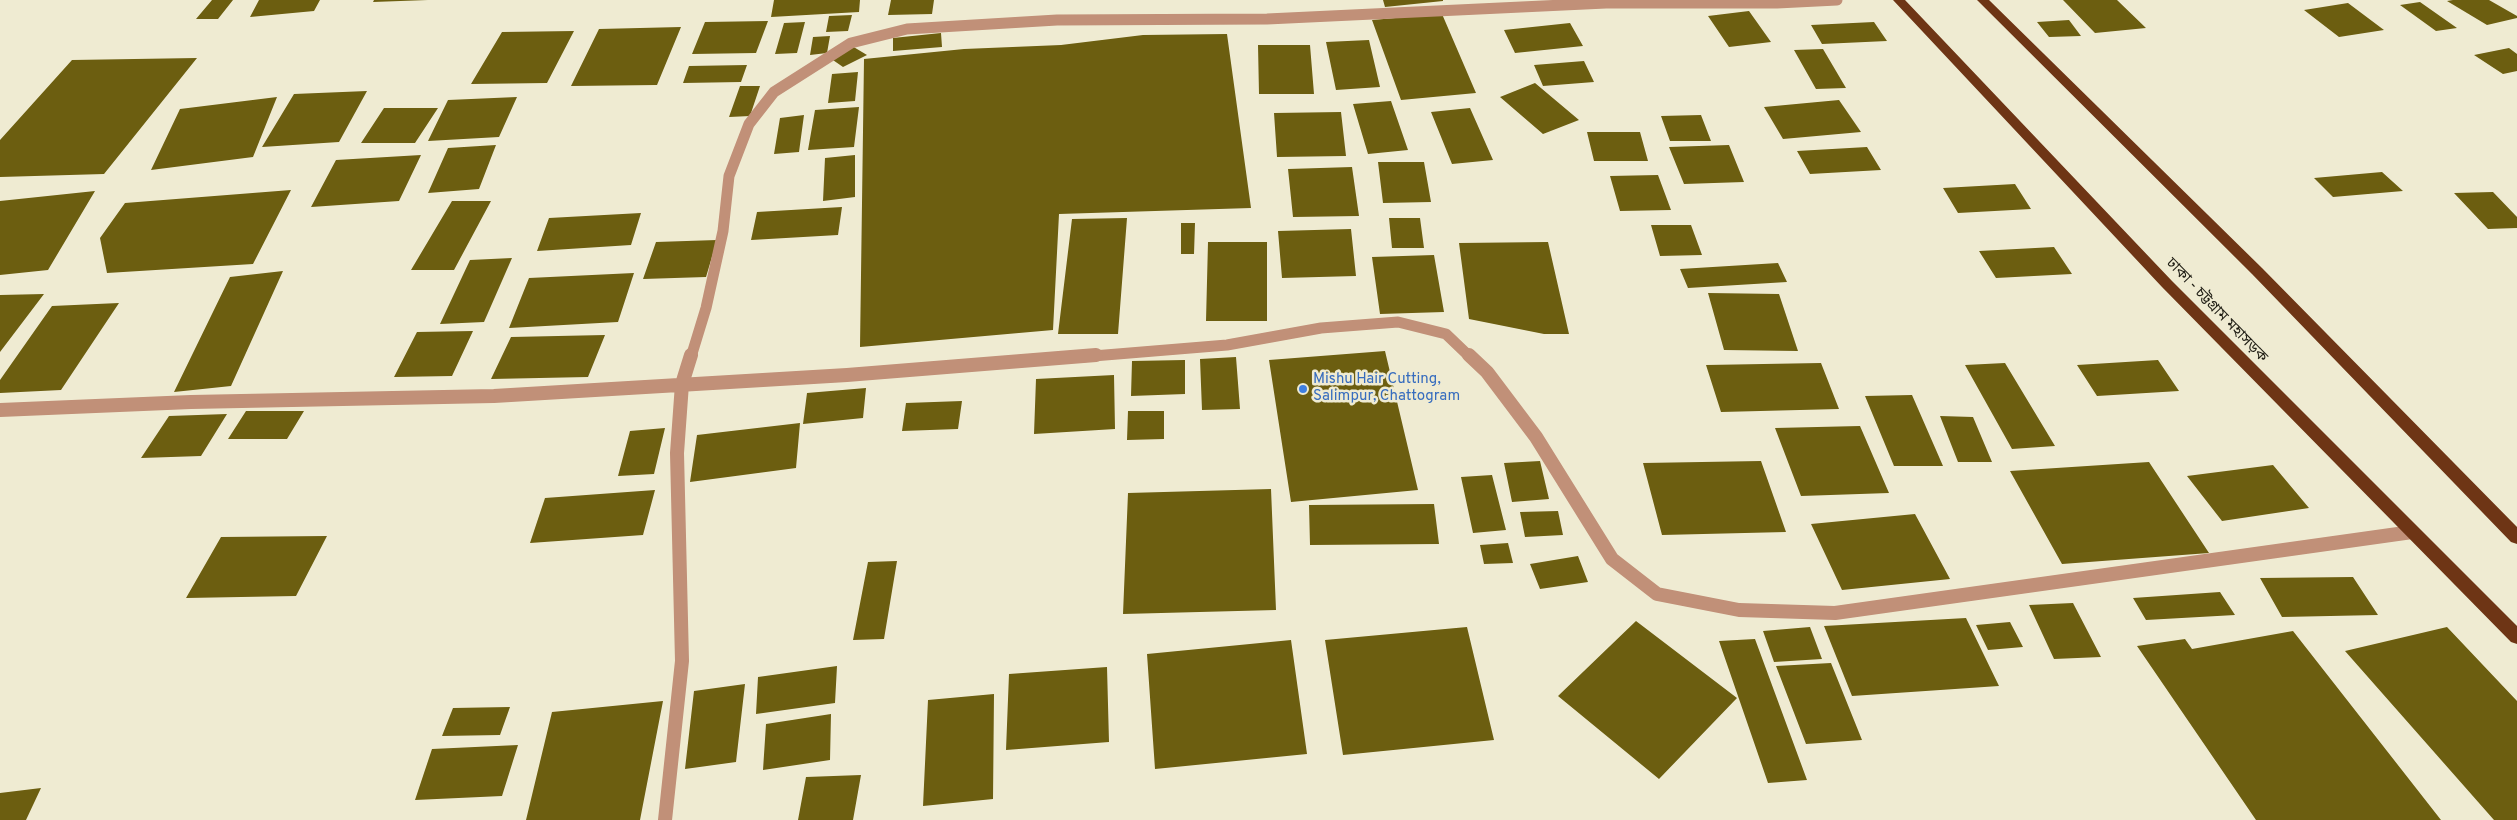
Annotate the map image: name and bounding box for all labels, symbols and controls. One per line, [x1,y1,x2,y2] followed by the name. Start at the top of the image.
[2162,255,2270,367] street label: ঢাকা - চট্টগ্রাম মহাসড়ক
[1313,371,1460,406] place label: Mishu Hair Cutting, Salimpur, Chattogram
[1297,383,1309,395] marker: Mishu Hair Cutting, Salimpur, Chattogram

